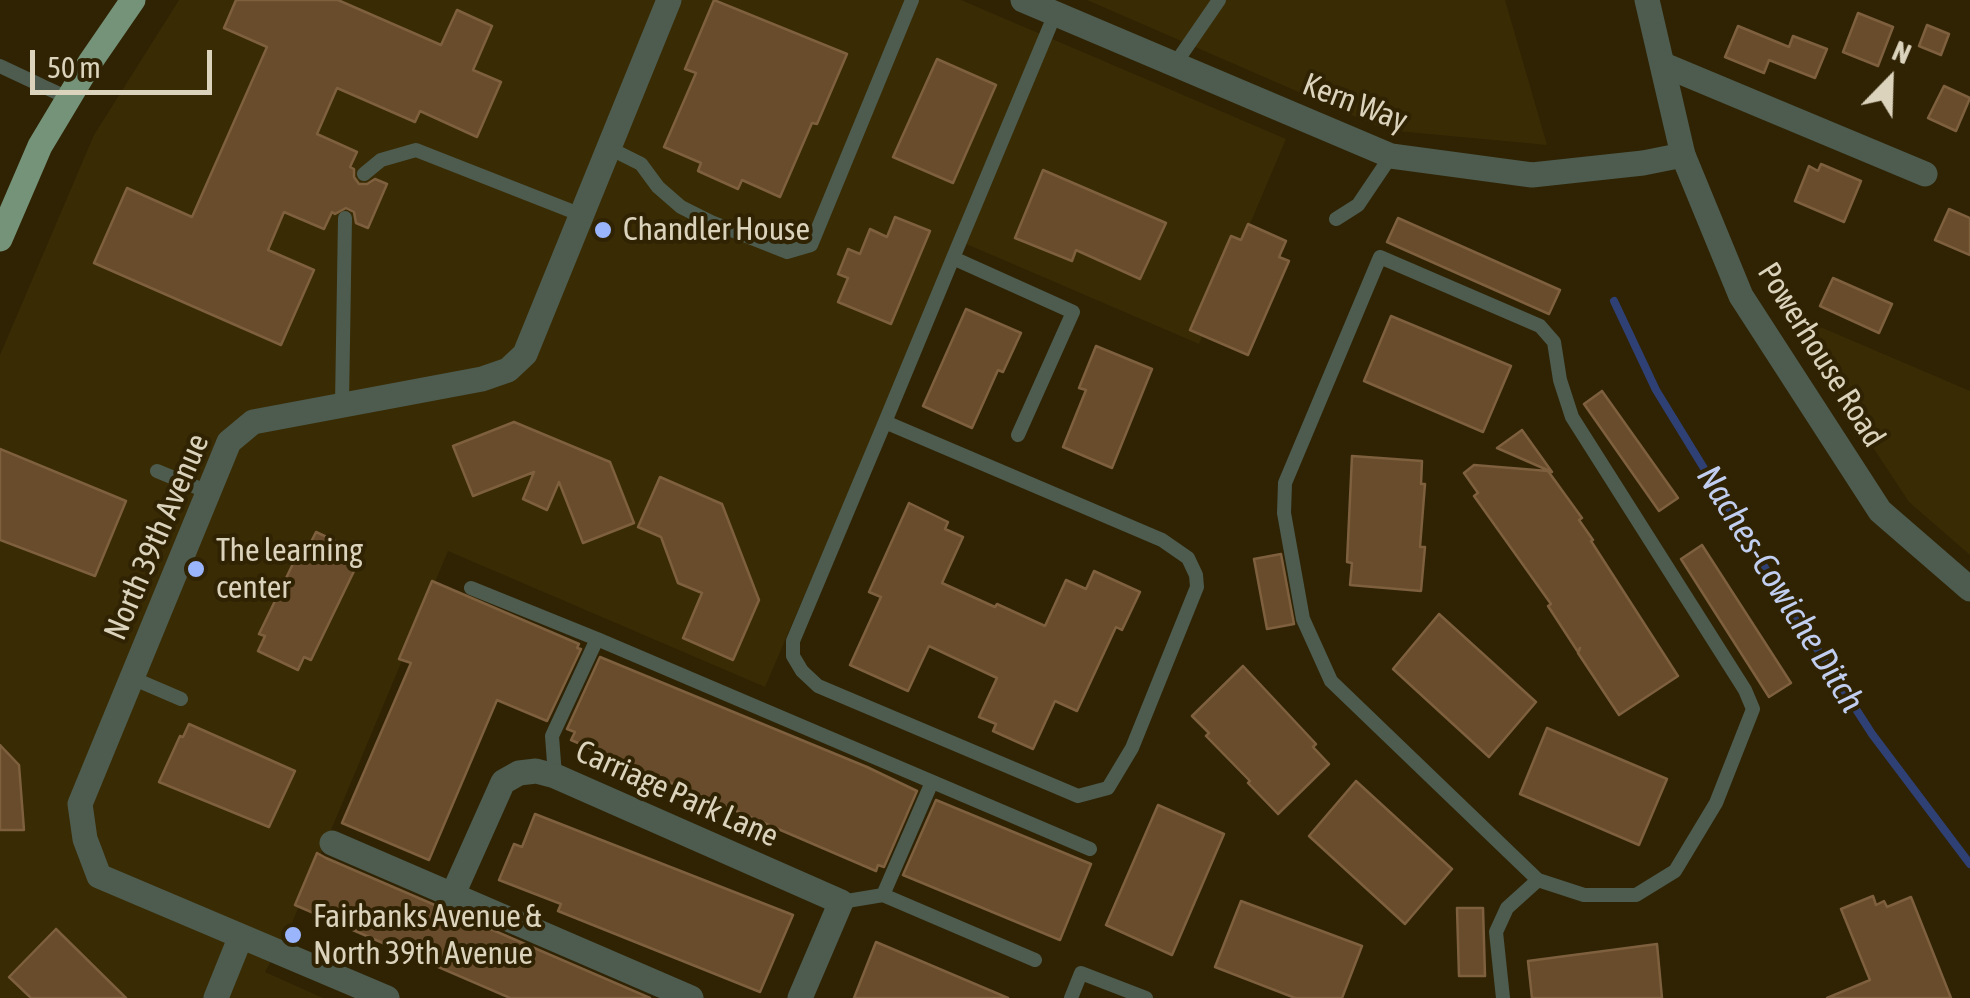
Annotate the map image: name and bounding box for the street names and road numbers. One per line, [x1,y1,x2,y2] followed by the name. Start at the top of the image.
[1297,66,1413,140] street label: Kern Way
[1749,256,1893,454] street label: Powerhouse Road
[96,428,218,646] street label: North 39th Avenue
[570,732,784,856] street label: Carriage Park Lane

